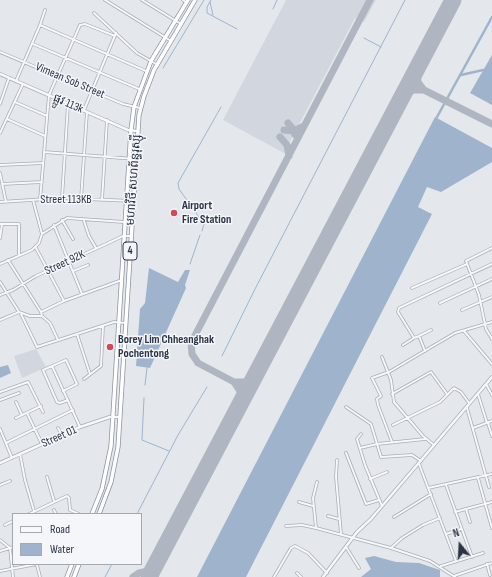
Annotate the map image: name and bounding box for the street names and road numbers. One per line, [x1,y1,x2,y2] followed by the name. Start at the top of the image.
[33,60,107,102] street label: Vimean Sob Street
[51,91,85,117] street label: ផ្លូវ 113k
[124,134,144,226] street label: មហាវិថី សហព័ន្ធរុស្ស៊ី
[40,193,92,207] street label: Street 113KB
[123,242,137,260] road number: 4
[42,247,88,279] street label: Street 92K
[39,423,79,451] street label: Street 01

